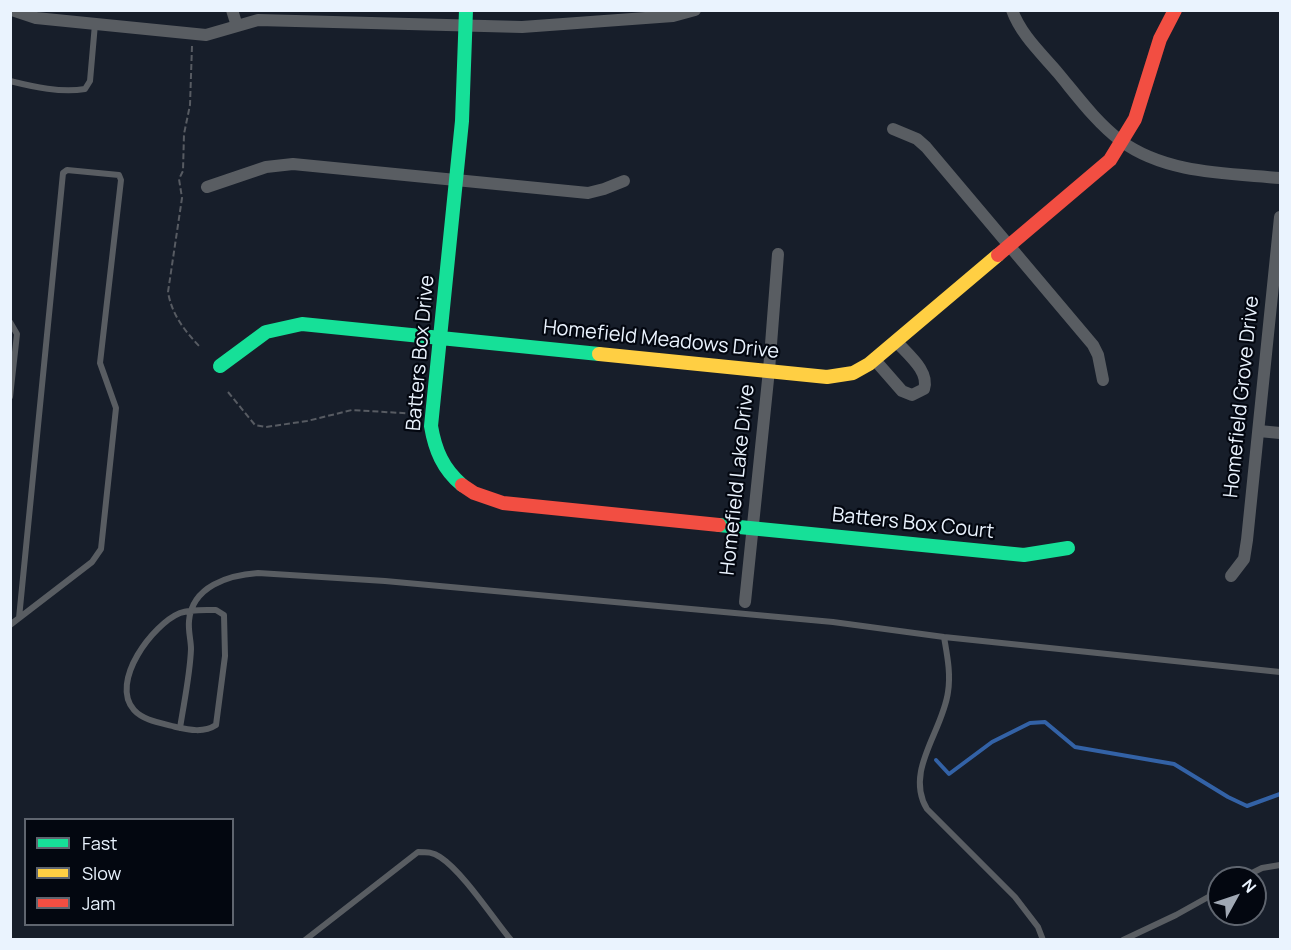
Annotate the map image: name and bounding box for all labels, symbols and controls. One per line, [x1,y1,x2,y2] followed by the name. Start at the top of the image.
[402,274,440,432] street label: Batters Box Drive
[1219,295,1265,499] street label: Homefield Grove Drive
[542,316,780,364] street label: Homefield Meadows Drive
[716,383,760,577] street label: Homefield Lake Drive
[831,504,995,544] street label: Batters Box Court
[24,818,234,926] legend
[82,831,117,855] text: Fast
[82,861,121,885] text: Slow
[1207,866,1267,926] north arrow
[1237,874,1261,897] text: N
[82,891,116,915] text: Jam

